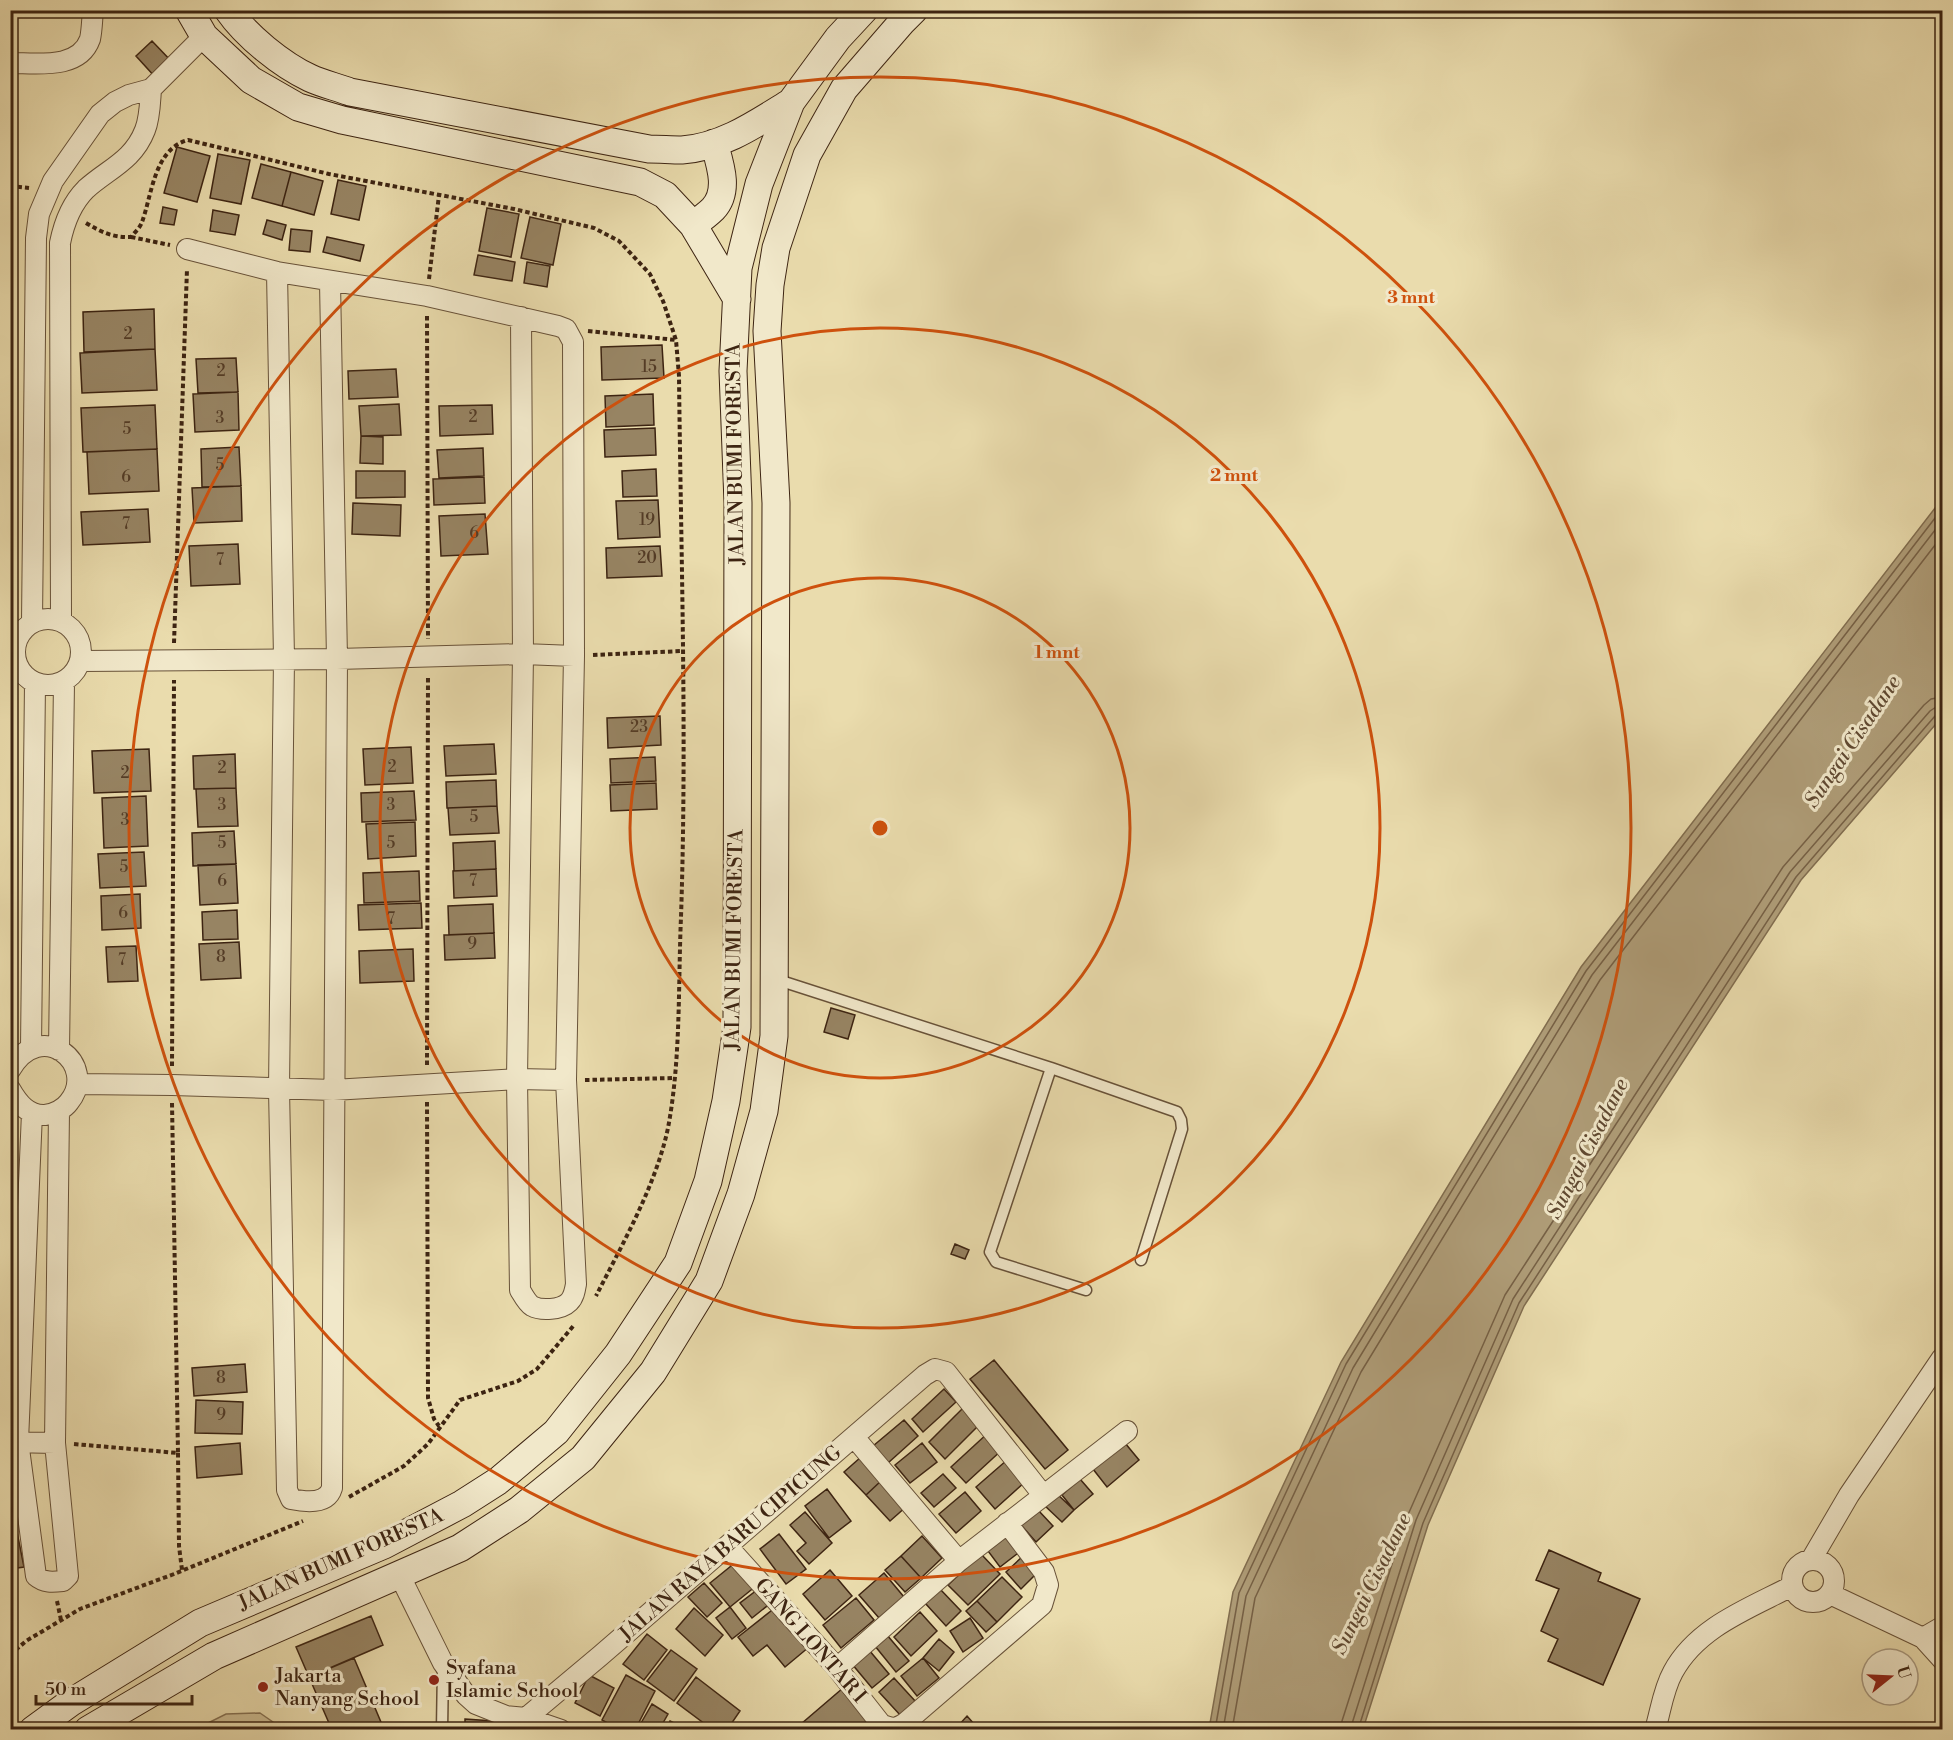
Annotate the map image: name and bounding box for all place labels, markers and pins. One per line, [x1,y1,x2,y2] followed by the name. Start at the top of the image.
[870,818,890,838] centre of rings
[446,1656,579,1704] place label: Syafana Islamic School
[274,1664,419,1712] place label: Jakarta Nanyang School
[427,1673,441,1687] marker: Syafana Islamic School
[256,1680,270,1694] marker: Jakarta Nanyang School

